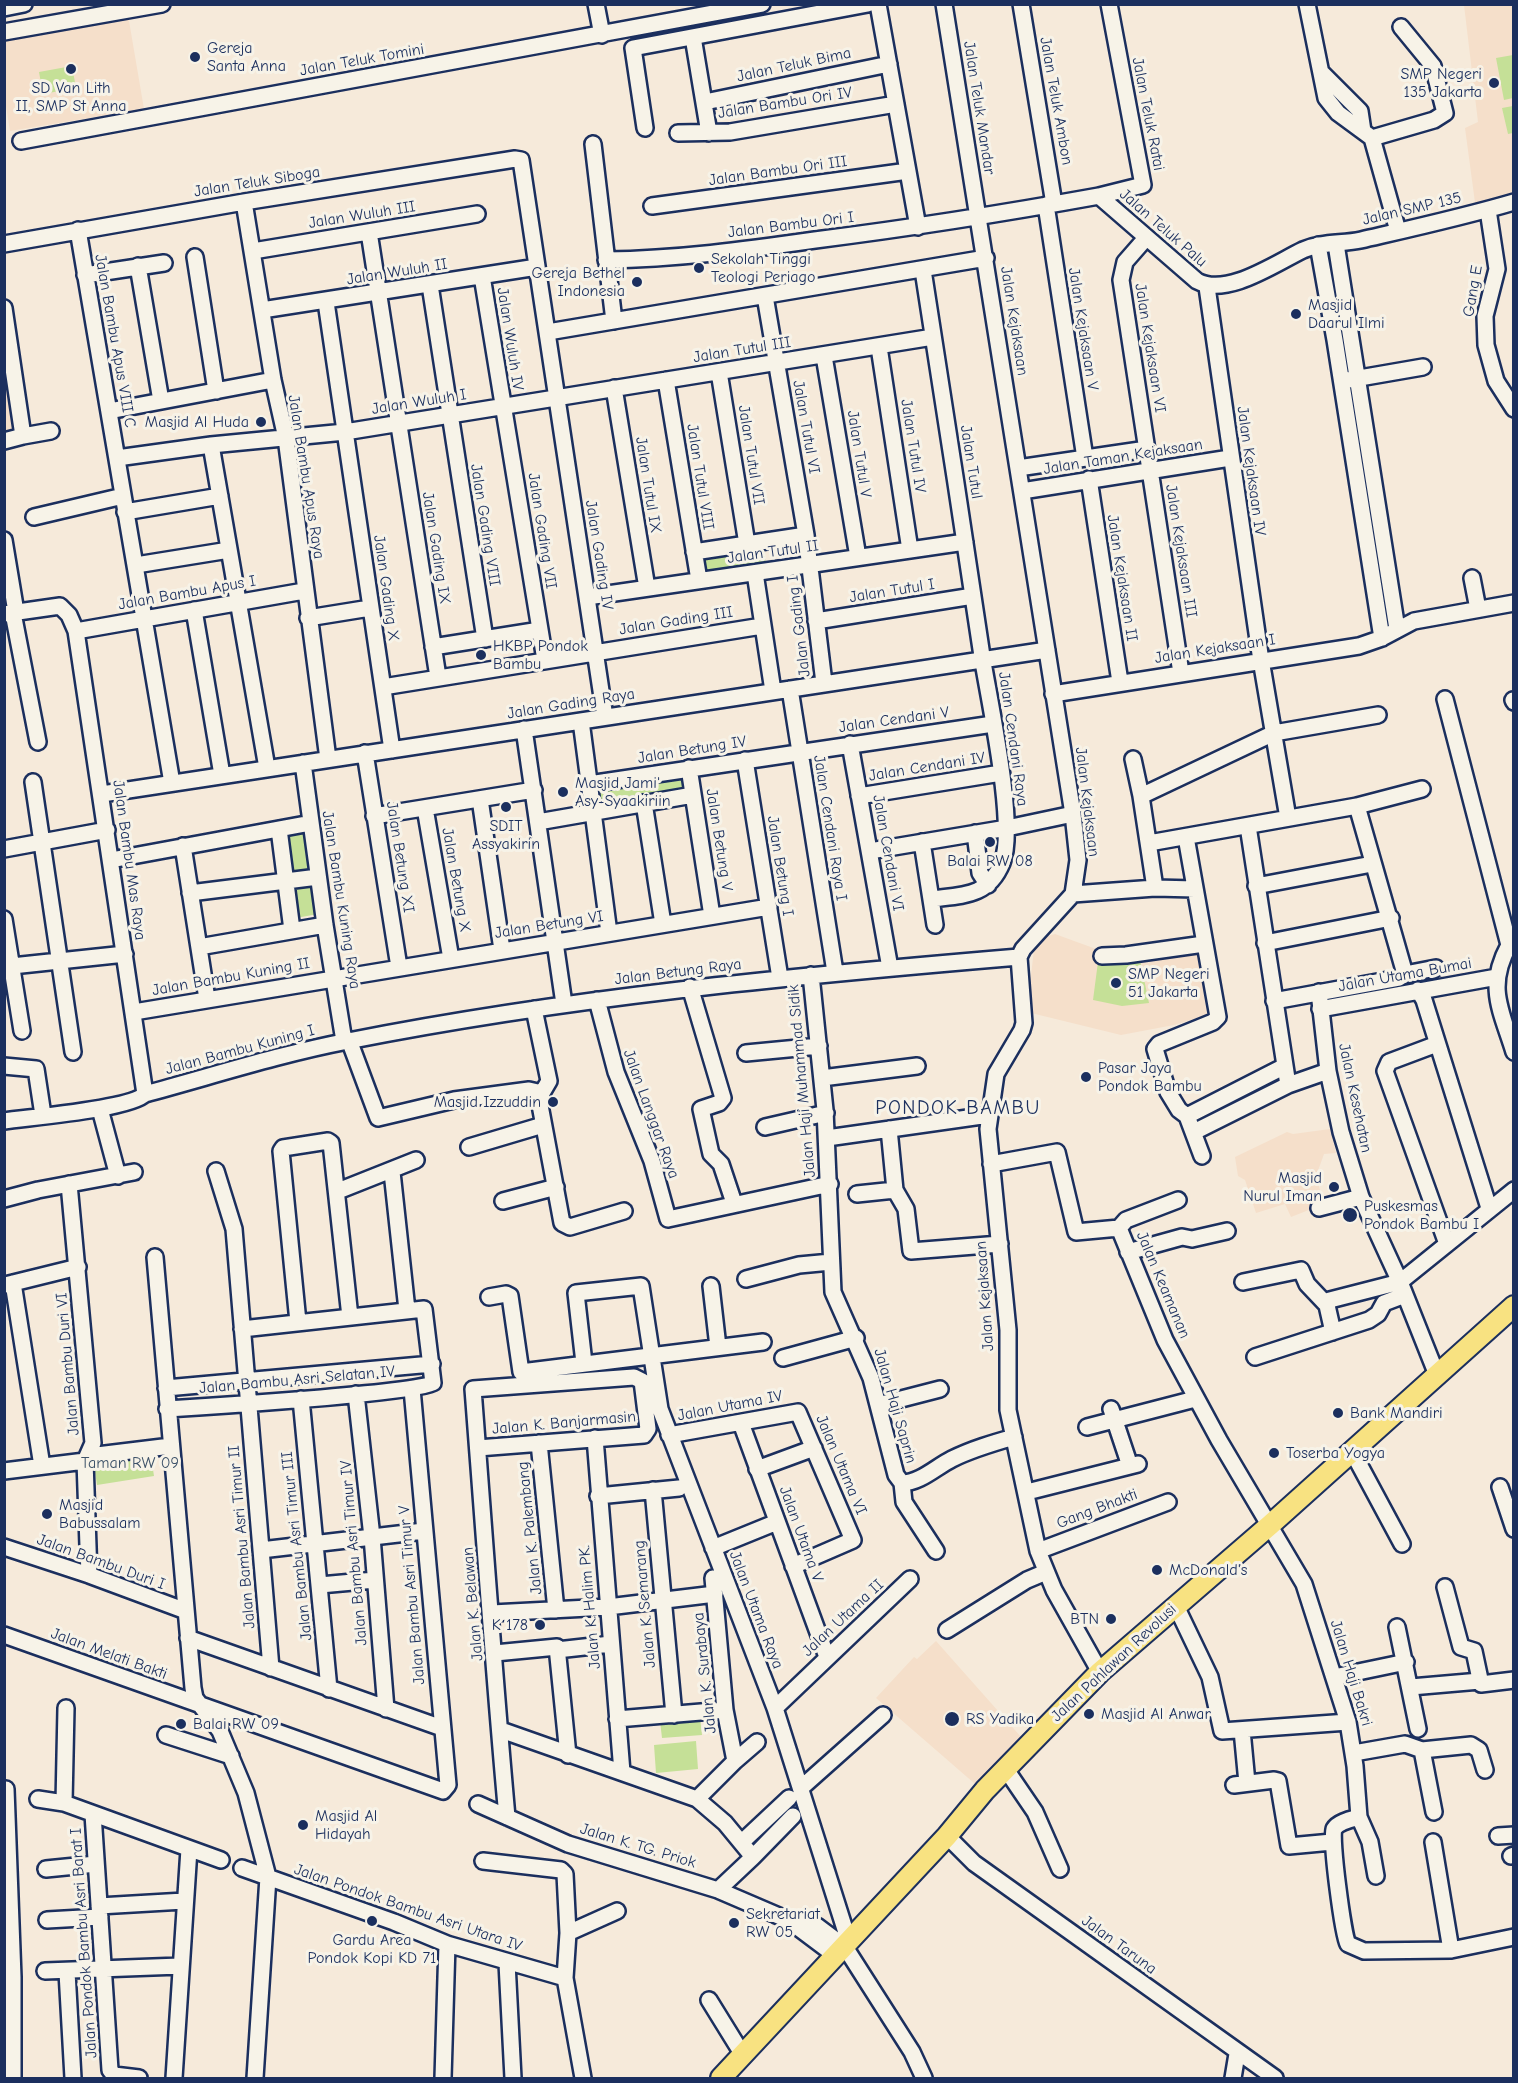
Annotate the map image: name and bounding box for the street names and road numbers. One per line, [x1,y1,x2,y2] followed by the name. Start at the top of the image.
[1035,35,1077,167] street label: Jalan Teluk Ambon
[298,40,426,80] street label: Jalan Teluk Tomini
[959,40,999,176] street label: Jalan Teluk Mandar
[735,44,853,86] street label: Jalan Teluk Bima
[1128,56,1168,172] street label: Jalan Teluk Ratai
[717,83,853,123] street label: Jalan Bambu Ori IV
[708,152,848,190] street label: Jalan Bambu Ori III
[192,163,322,201] street label: Jalan Teluk Siboga
[1115,185,1211,271] street label: Jalan Teluk Palu
[1361,188,1463,230] street label: Jalan SMP 135
[307,197,417,233] street label: Jalan Wuluh III
[727,208,855,242] street label: Jalan Bambu Ori I
[90,253,140,429] street label: Jalan Bambu Apus VIII C
[345,255,449,289] street label: Jalan Wuluh II
[1459,264,1487,318] street label: Gang E
[996,265,1032,377] street label: Jalan Kejaksaan
[1064,266,1102,392] street label: Jalan Kejaksaan V
[1130,282,1170,414] street label: Jalan Kejaksaan VI
[492,286,528,392] street label: Jalan Wuluh IV
[692,333,792,367] street label: Jalan Tutul III
[788,379,824,475] street label: Jalan Tutul VI
[370,385,468,419] street label: Jalan Wuluh I
[284,394,328,560] street label: Jalan Bambu Apus Raya
[896,398,930,494] street label: Jalan Tutul IV
[734,404,768,506] street label: Jalan Tutul VII
[1232,405,1270,537] street label: Jalan Kejaksaan IV
[843,409,875,499] street label: Jalan Tutul V
[682,423,718,531] street label: Jalan Tutul VIII
[956,424,986,500] street label: Jalan Tutul
[1042,435,1204,479] street label: Jalan Taman Kejaksaan
[631,436,665,534] street label: Jalan Tutul IX
[466,463,504,587] street label: Jalan Gading VIII
[523,472,561,590] street label: Jalan Gading VII
[1161,483,1201,619] street label: Jalan Kejaksaan III
[418,491,454,605] street label: Jalan Gading IX
[581,499,617,611] street label: Jalan Gading IV
[1102,513,1142,643] street label: Jalan Kejaksaan II
[369,534,403,642] street label: Jalan Gading X
[726,536,820,568] street label: Jalan Tutul II
[117,571,257,615] street label: Jalan Bambu Apus I
[783,574,815,678] street label: Jalan Gading I
[848,575,936,607] street label: Jalan Tutul I
[618,603,734,639] street label: Jalan Gading III
[1153,630,1277,668] street label: Jalan Kejaksaan I
[994,671,1032,807] street label: Jalan Cendani Raya
[506,684,636,724] street label: Jalan Gading Raya
[838,703,950,737] street label: Jalan Cendani V
[636,732,748,768] street label: Jalan Betung IV
[1071,746,1103,858] street label: Jalan Kejaksaan
[867,748,987,786] street label: Jalan Cendani IV
[809,754,851,902] street label: Jalan Cendani Raya I
[108,779,150,941] street label: Jalan Bambu Mas Raya
[701,787,737,893] street label: Jalan Betung V
[868,793,908,913] street label: Jalan Cendani VI
[382,800,418,914] street label: Jalan Betung XI
[317,810,365,990] street label: Jalan Bambu Kuning Raya
[763,815,797,917] street label: Jalan Betung I
[437,826,475,934] street label: Jalan Betung X
[493,907,605,943] street label: Jalan Betung VI
[151,954,311,1000] street label: Jalan Bambu Kuning II
[1337,954,1473,996] street label: Jalan Utama Bumai
[613,955,743,989] street label: Jalan Betung Raya
[784,984,820,1178] street label: Jalan Haji Muhammad Sidik
[163,1021,317,1079] street label: Jalan Bambu Kuning I
[1334,1042,1376,1154] street label: Jalan Kesehatan
[619,1047,683,1181] street label: Jalan Langgar Raya
[1132,1229,1194,1341] street label: Jalan Keamanan
[972,1240,998,1352] street label: Jalan Kejaksaan
[52,1292,84,1436] street label: Jalan Bambu Duri VI
[869,1346,921,1466] street label: Jalan Haji Saprin
[198,1362,396,1398] street label: Jalan Bambu Asri Selatan IV
[676,1386,784,1426] street label: Jalan Utama IV
[491,1407,637,1439] street label: Jalan K. Banjarmasin
[811,1412,871,1518] street label: Jalan Utama VI
[224,1445,260,1629] street label: Jalan Bambu Asri Timur II
[278,1450,316,1642] street label: Jalan Bambu Asri Timur III
[336,1459,372,1647] street label: Jalan Bambu Asri Timur IV
[513,1461,547,1595] street label: Jalan K. Palembang
[775,1484,827,1584] street label: Jalan Utama V
[1054,1485,1140,1533] street label: Gang Bhakti
[395,1505,429,1685] street label: Jalan Bambu Asri Timur V
[34,1530,168,1594] street label: Jalan Bambu Duri I
[630,1539,660,1669] street label: Jalan K. Semarang
[575,1544,605,1670] street label: Jalan K. Halim PK.
[458,1546,488,1662] street label: Jalan K. Belawan
[725,1548,787,1672] street label: Jalan Utama Raya
[798,1575,888,1661] street label: Jalan Utama II
[1047,1600,1181,1726] street label: Jalan Pahlawan Revolusi
[689,1612,721,1734] street label: Jalan K. Surabaya
[1326,1618,1376,1728] street label: Jalan Haji Bakri
[48,1624,170,1684] street label: Jalan Melati Bakti
[578,1819,698,1873] street label: Jalan K. TG. Priok
[66,1827,102,2059] street label: Jalan Pondok Bambu Asri Barat I
[291,1860,525,1956] street label: Jalan Pondok Bambu Asri Utara IV
[1078,1911,1160,1979] street label: Jalan Taruna

